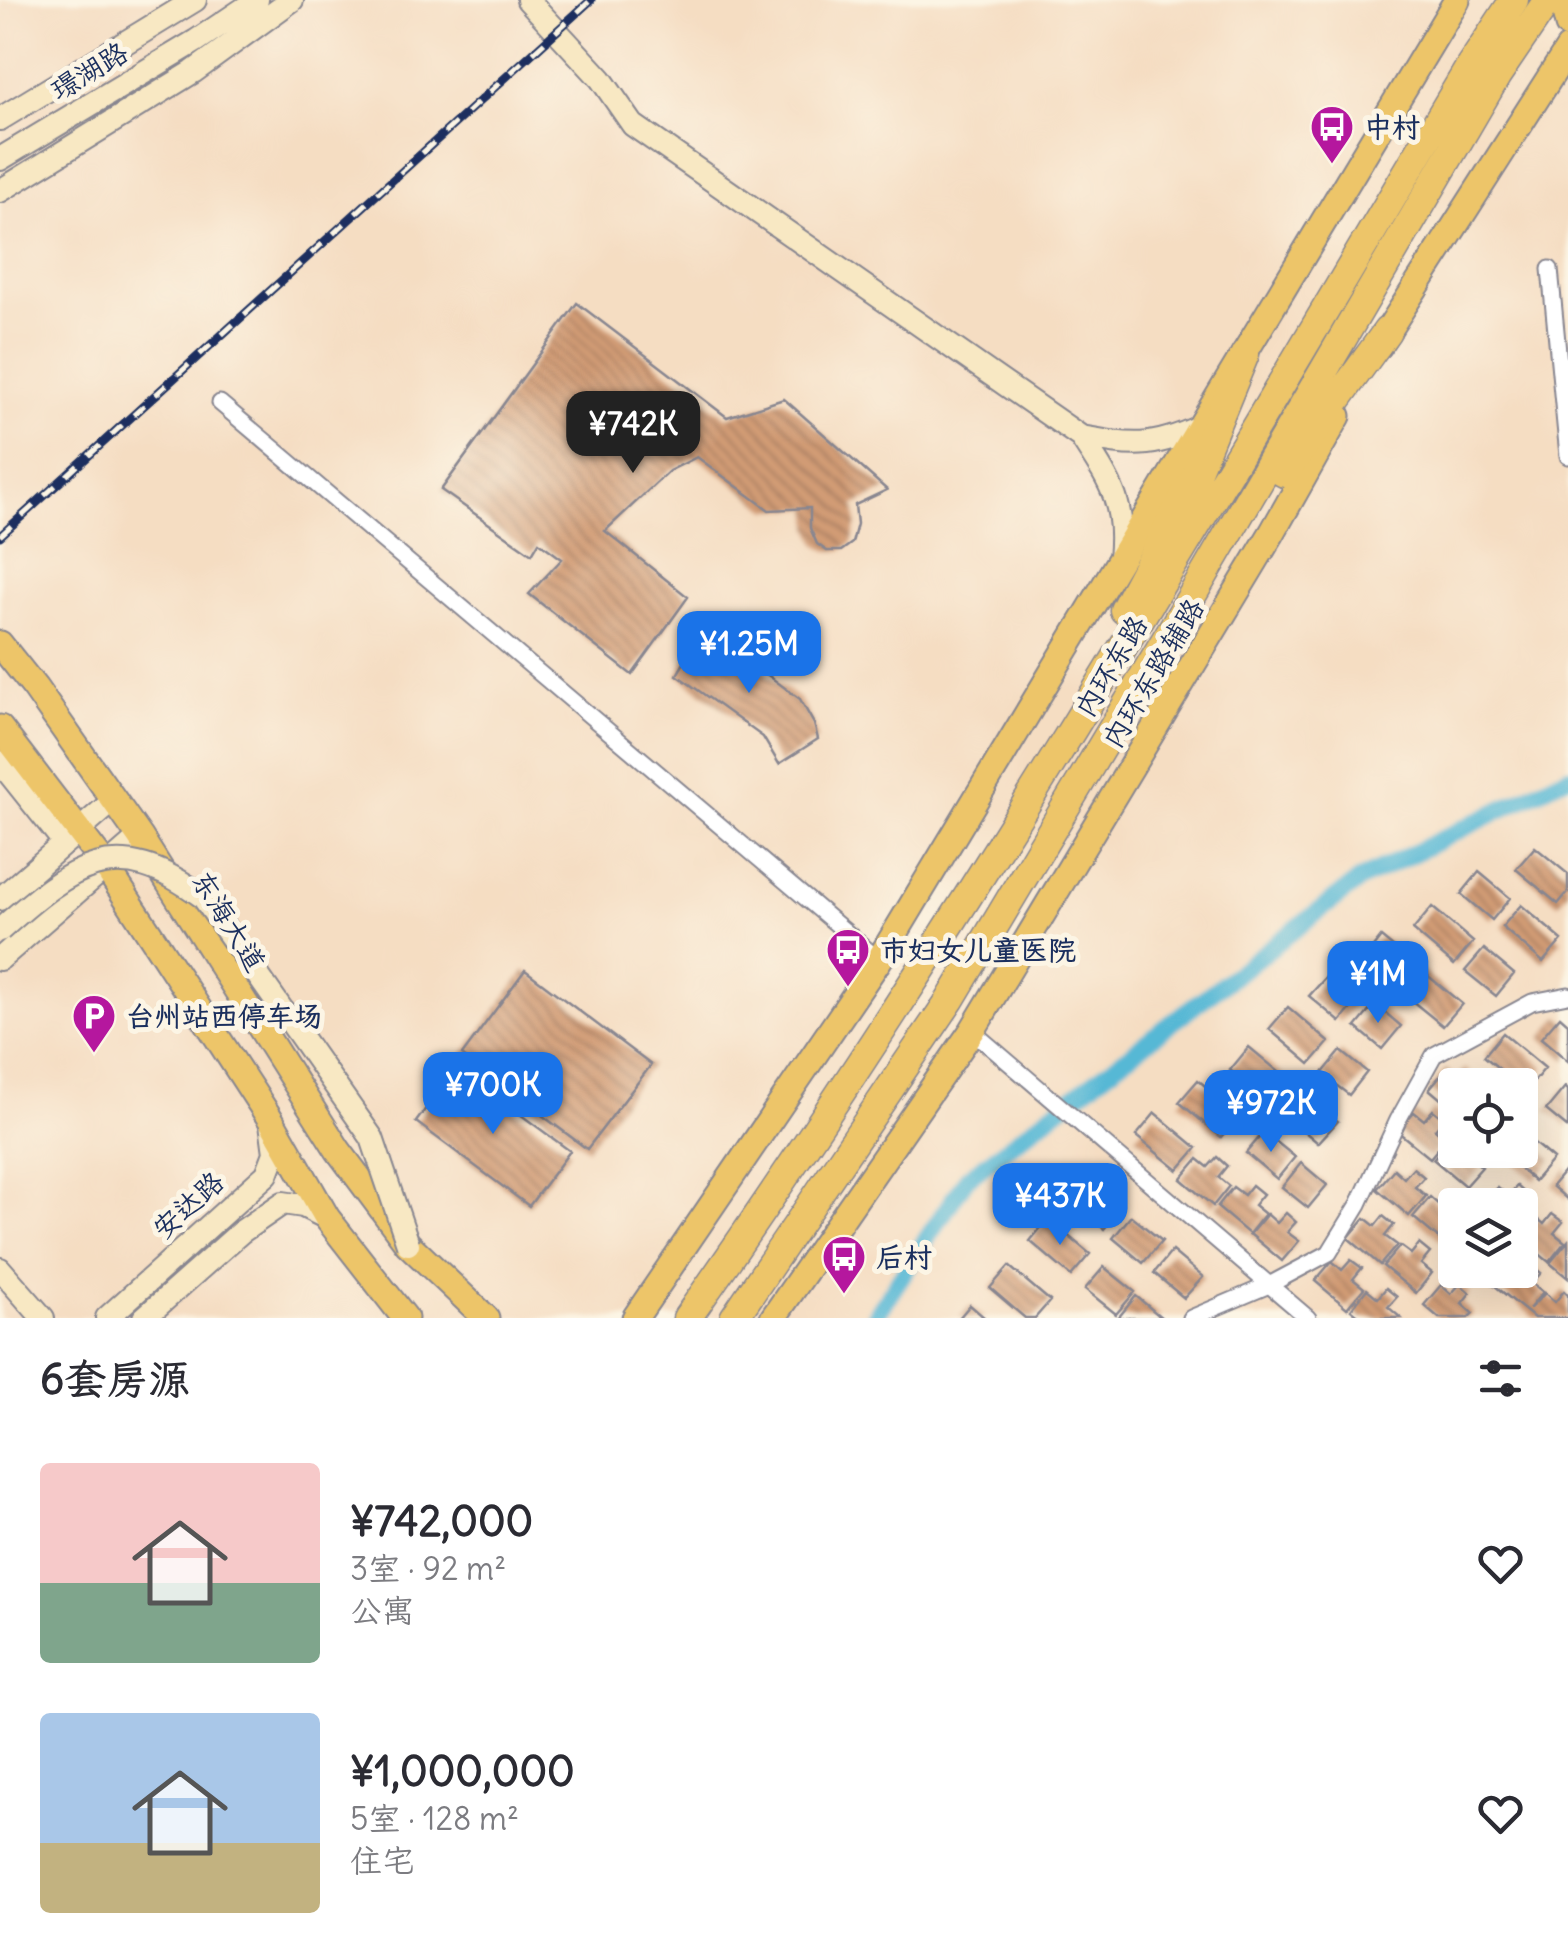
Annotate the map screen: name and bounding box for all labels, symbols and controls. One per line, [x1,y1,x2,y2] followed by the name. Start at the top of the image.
[44,34,134,108] street label: 璟湖路
[1309,104,1355,165] bus stop icon: 中村
[1364,109,1420,145] place label: 中村
[563,391,703,476] pin: ¥742K
[588,403,678,444] text: ¥742K
[1094,592,1212,754] street label: 内环东路辅路
[1067,609,1155,723] street label: 内环东路
[668,611,830,696] pin: ¥1.25M
[699,623,799,664] text: ¥1.25M
[184,864,274,978] street label: 东海大道
[825,927,871,988] bus stop icon: 市妇女儿童医院
[880,932,1076,968] place label: 市妇女儿童医院
[1330,941,1426,1026] pin: ¥1M
[1349,953,1407,994] text: ¥1M
[71,993,117,1054] parking icon: 台州站西停车场
[126,998,322,1034] place label: 台州站西停车场
[423,1052,563,1137] pin: ¥700K
[445,1064,541,1105] text: ¥700K
[1438,1068,1538,1288] map controls
[1438,1068,1538,1168] button: locate
[1201,1070,1341,1155] pin: ¥972K
[1226,1082,1316,1123] text: ¥972K
[990,1163,1130,1248] pin: ¥437K
[145,1164,231,1246] street label: 安达路
[1015,1175,1105,1216] text: ¥437K
[1438,1188,1538,1288] button: layers
[821,1234,867,1295] bus stop icon: 后村
[876,1239,932,1275] place label: 后村
[1473,1351,1528,1406] icon: filters
[40,1353,190,1405] text: 6套房源
[350,1495,533,1547] text: ¥742,000
[120,1503,240,1623] icon: home
[1473,1536,1528,1591] icon: heart
[350,1548,506,1589] text: 3室 · 92 m²
[350,1590,414,1631] text: 公寓
[350,1745,575,1797] text: ¥1,000,000
[120,1753,240,1873] icon: home
[1473,1786,1528,1841] icon: heart
[350,1798,519,1839] text: 5室 · 128 m²
[350,1840,414,1881] text: 住宅

